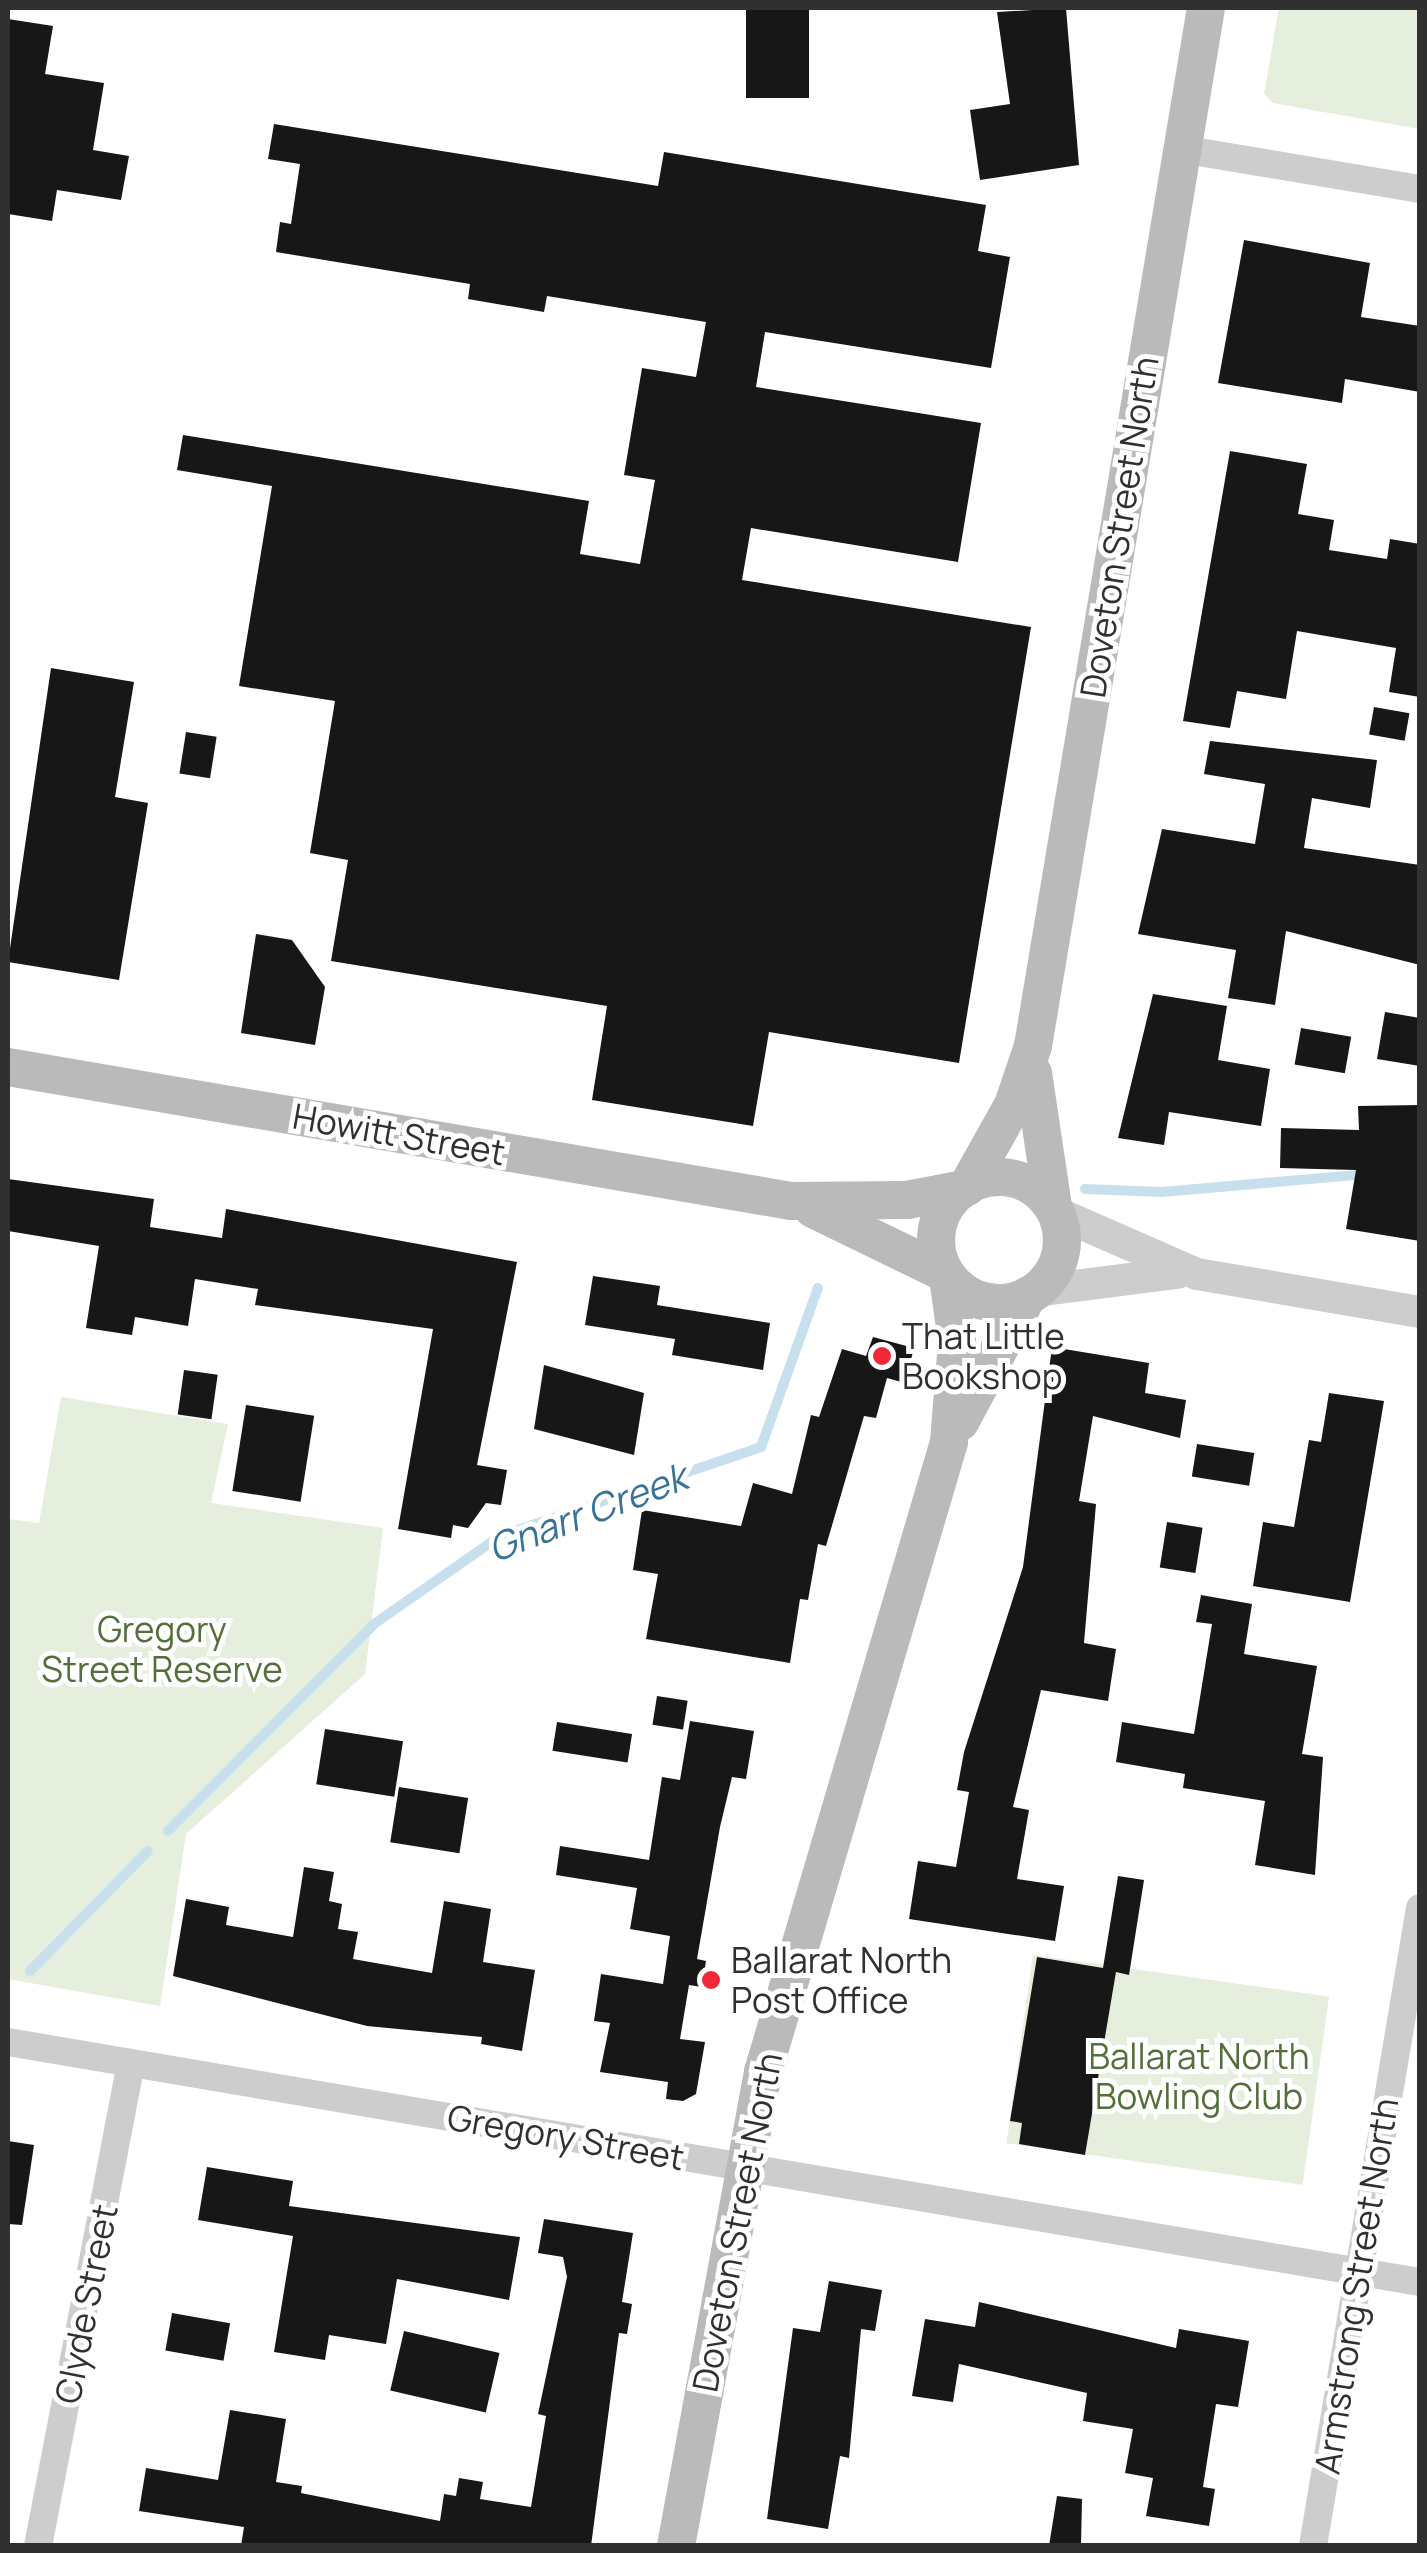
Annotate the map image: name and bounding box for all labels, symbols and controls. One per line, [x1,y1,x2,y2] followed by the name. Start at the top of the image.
[1071,353,1167,701] street label: Doveton Street North
[290,1095,508,1173] street label: Howitt Street
[902,1315,1065,1397] place label: That Little Bookshop
[871,1345,893,1367] marker: That Little Bookshop
[481,1453,693,1571] water label: Gnarr Creek
[41,1608,283,1690] park label: Gregory Street Reserve
[731,1939,952,2021] place label: Ballarat North Post Office
[700,1969,722,1991] marker: Ballarat North Post Office
[1088,2035,1310,2117] park label: Ballarat North Bowling Club
[683,2049,791,2395] street label: Doveton Street North
[1306,2095,1406,2477] street label: Armstrong Street North
[444,2096,688,2178] street label: Gregory Street
[46,2201,126,2407] street label: Clyde Street

